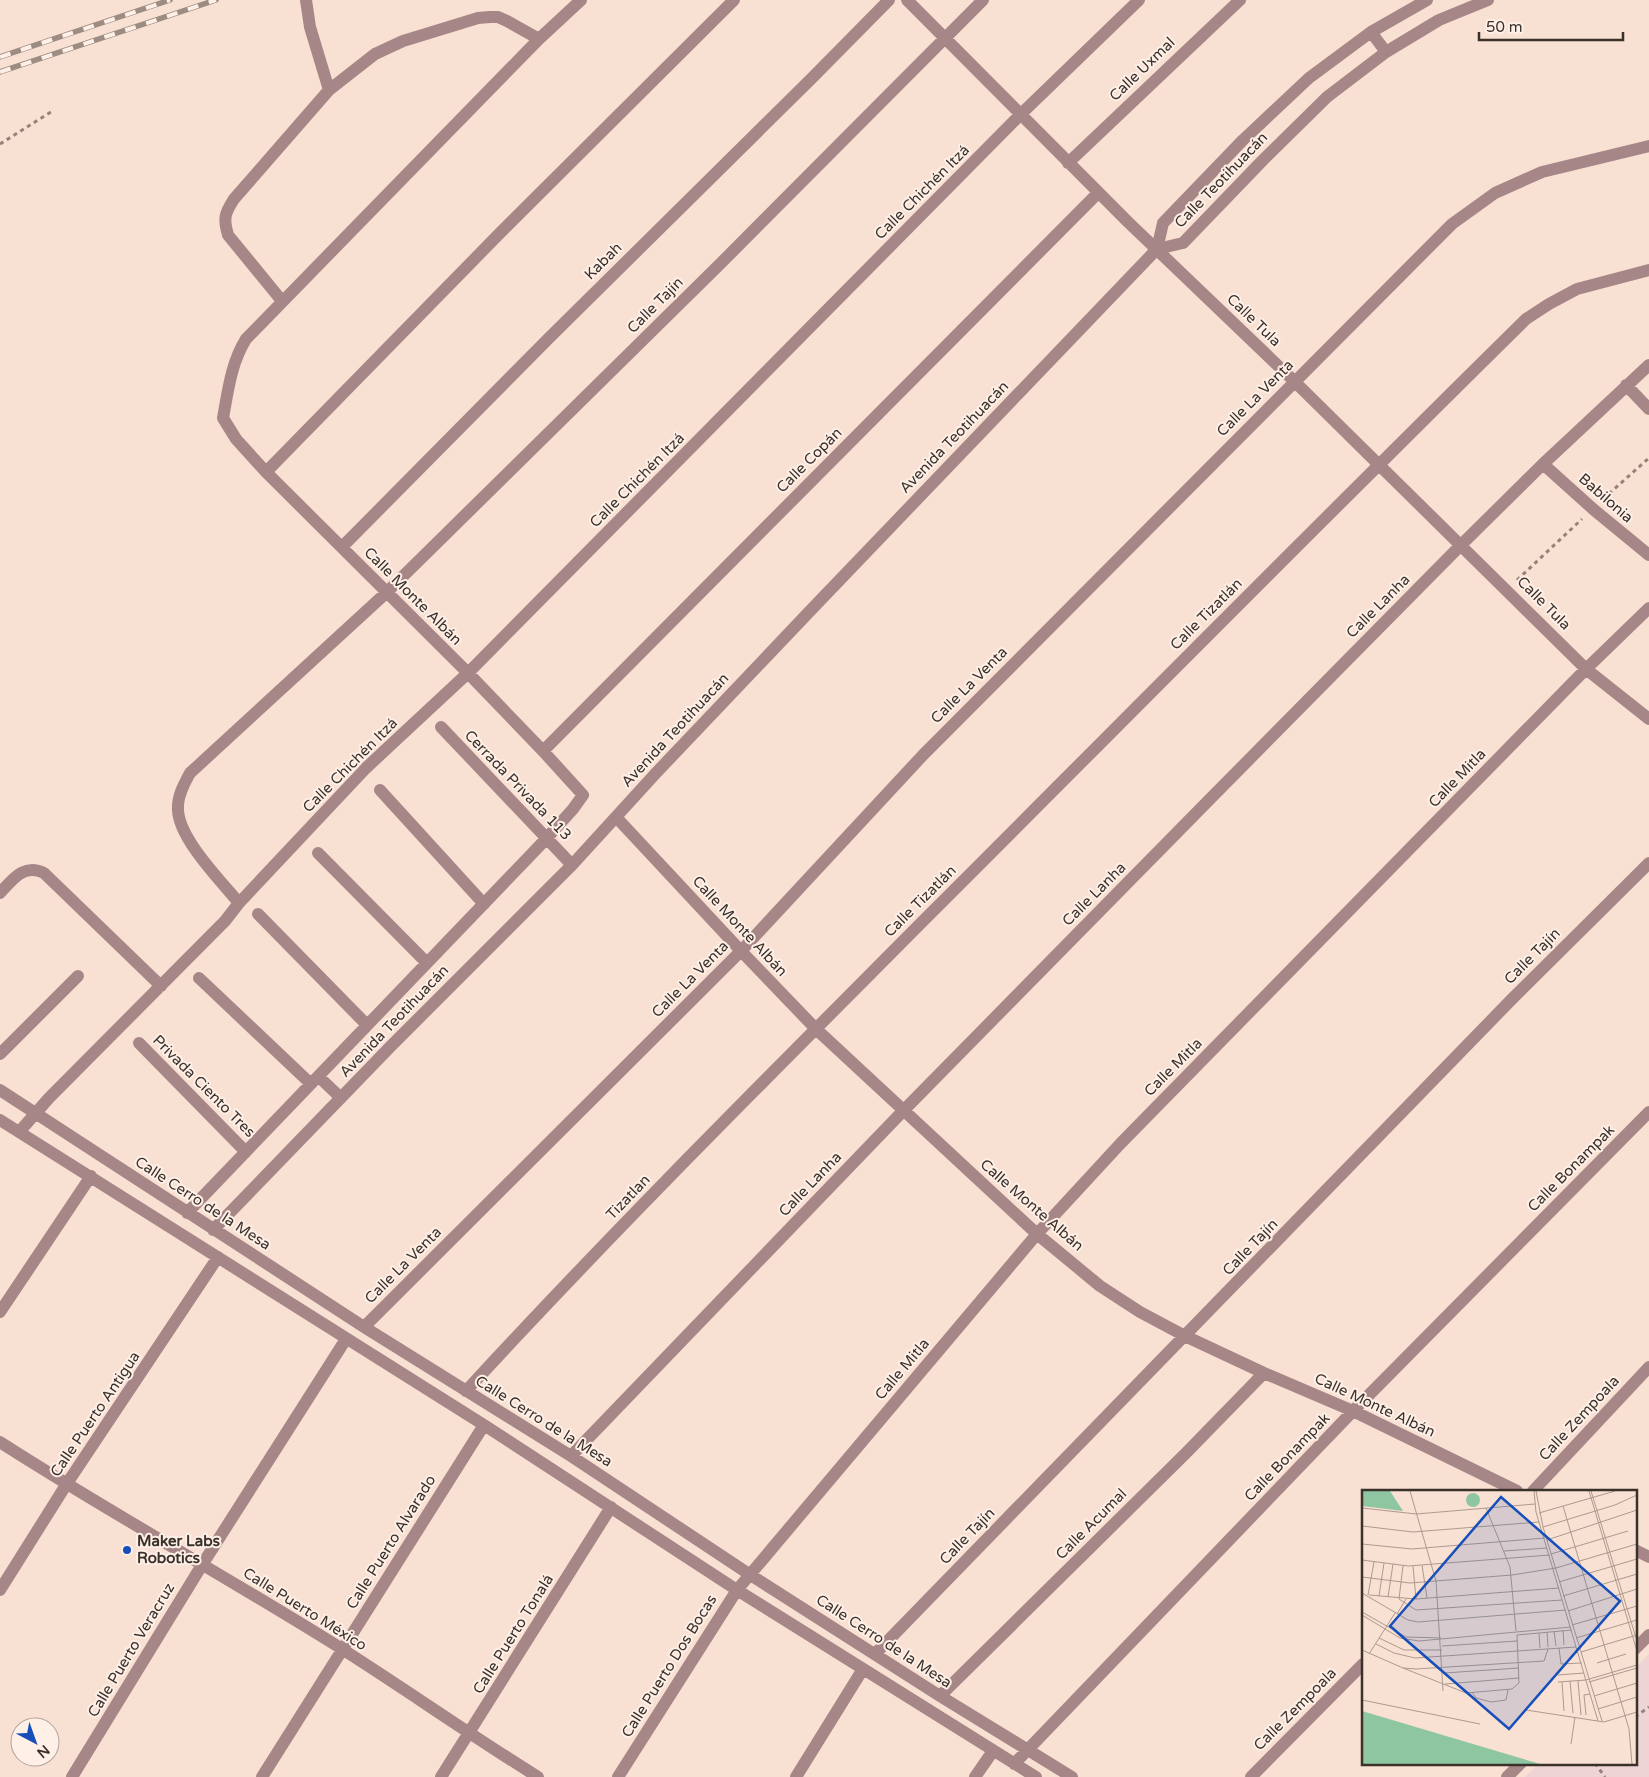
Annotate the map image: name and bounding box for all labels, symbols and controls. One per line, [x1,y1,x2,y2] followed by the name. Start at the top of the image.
[1479,10,1623,42] scale bar
[1486,18,1523,36] text: 50 m
[1106,33,1178,105] street label: Calle Uxmal
[1171,128,1271,232] street label: Calle Teotihuacán
[871,141,973,243] street label: Calle Chichén Itzá
[581,239,625,283] street label: Kabah
[623,273,687,337] street label: Calle Tajín
[1223,290,1285,350] street label: Calle Tula
[1213,356,1297,440] street label: Calle La Venta
[896,377,1012,497] street label: Avenida Teotihuacán
[773,424,845,496] street label: Calle Copán
[586,429,688,531] street label: Calle Chichén Itzá
[1575,469,1637,527] street label: Babilonia
[360,543,466,649] street label: Calle Monte Albán
[1342,570,1414,642] street label: Calle Lanha
[1514,573,1574,633] street label: Calle Tula
[1166,574,1246,654] street label: Calle Tizatlán
[927,643,1011,727] street label: Calle La Venta
[618,669,732,791] street label: Avenida Teotihuacán
[299,714,401,816] street label: Calle Chichén Itzá
[461,726,575,844] street label: Cerrada Privada 113
[1425,745,1489,811] street label: Calle Mitla
[1058,858,1130,930] street label: Calle Lanha
[880,861,960,941] street label: Calle Tizatlán
[689,872,791,980] street label: Calle Monte Albán
[1500,924,1564,988] street label: Calle Tajín
[648,937,732,1021] street label: Calle La Venta
[336,961,452,1081] street label: Avenida Teotihuacán
[149,1031,259,1141] street label: Privada Ciento Tres
[1140,1034,1206,1100] street label: Calle Mitla
[1524,1121,1618,1215] street label: Calle Bonampak
[775,1148,845,1220] street label: Calle Lanha
[132,1152,274,1254] street label: Calle Cerro de la Mesa
[977,1155,1087,1255] street label: Calle Monte Albán
[602,1171,654,1223] street label: Tizatlan
[1219,1215,1281,1279] street label: Calle Tajín
[361,1223,445,1307] street label: Calle La Venta
[871,1335,933,1403] street label: Calle Mitla
[46,1348,144,1480] street label: Calle Puerto Antigua
[1312,1369,1438,1441] street label: Calle Monte Albán
[472,1372,616,1470] street label: Calle Cerro de la Mesa
[1535,1372,1623,1464] street label: Calle Zempoala
[1240,1409,1334,1505] street label: Calle Bonampak
[342,1472,440,1612] street label: Calle Puerto Alvarado
[1052,1485,1130,1563] street label: Calle Acumal
[1362,1490,1636,1764] inset map
[936,1504,998,1568] street label: Calle Tajín
[137,1532,220,1567] place label: Maker Labs Robotics
[121,1544,133,1556] marker: Maker Labs Robotics
[240,1564,370,1654] street label: Calle Puerto México
[469,1571,557,1697] street label: Calle Puerto Tonalá
[84,1580,178,1720] street label: Calle Puerto Veracruz
[813,1590,955,1692] street label: Calle Cerro de la Mesa
[618,1591,720,1741] street label: Calle Puerto Dos Bocas
[1250,1664,1340,1754] street label: Calle Zempoala
[10,1717,60,1767] north arrow
[33,1741,53,1762] text: N

